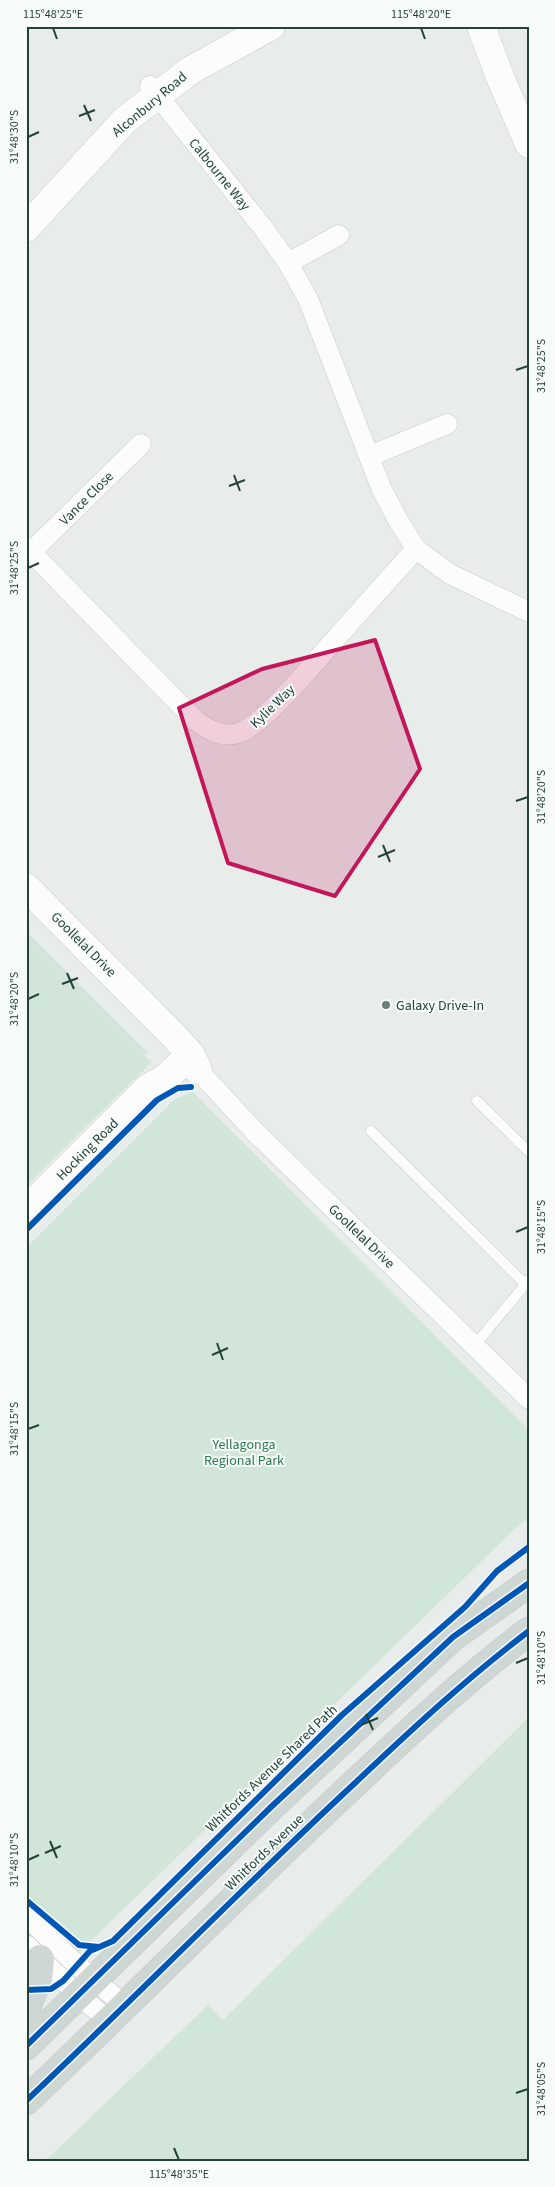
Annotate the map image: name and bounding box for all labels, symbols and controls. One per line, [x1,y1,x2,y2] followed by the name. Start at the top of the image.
[23,6,83,23] text: 115°48'25"E
[391,6,451,23] text: 115°48'20"E
[108,67,191,142] street label: Alconbury Road
[6,110,23,164] text: 31°48'30"S
[184,134,255,216] street label: Calbourne Way
[533,339,550,393] text: 31°48'25"S
[55,467,118,530] street label: Vance Close
[6,541,23,595] text: 31°48'25"S
[246,680,300,733] street label: Kylie Way
[533,770,550,824] text: 31°48'20"S
[46,907,121,982] street label: Goollelal Drive
[6,972,23,1026] text: 31°48'20"S
[396,996,484,1016] place label: Galaxy Drive-In
[380,999,392,1011] marker: Galaxy Drive-In
[52,1114,123,1185] street label: Hocking Road
[324,1200,399,1274] street label: Goollelal Drive
[533,1200,550,1254] text: 31°48'15"S
[6,1402,23,1456] text: 31°48'15"S
[204,1435,284,1471] park label: Yellagonga Regional Park
[533,1631,550,1685] text: 31°48'10"S
[201,1700,342,1837] street label: Whitfords Avenue Shared Path
[221,1810,309,1896] street label: Whitfords Avenue
[6,1833,23,1887] text: 31°48'10"S
[533,2062,550,2116] text: 31°48'05"S
[149,2166,209,2183] text: 115°48'35"E

